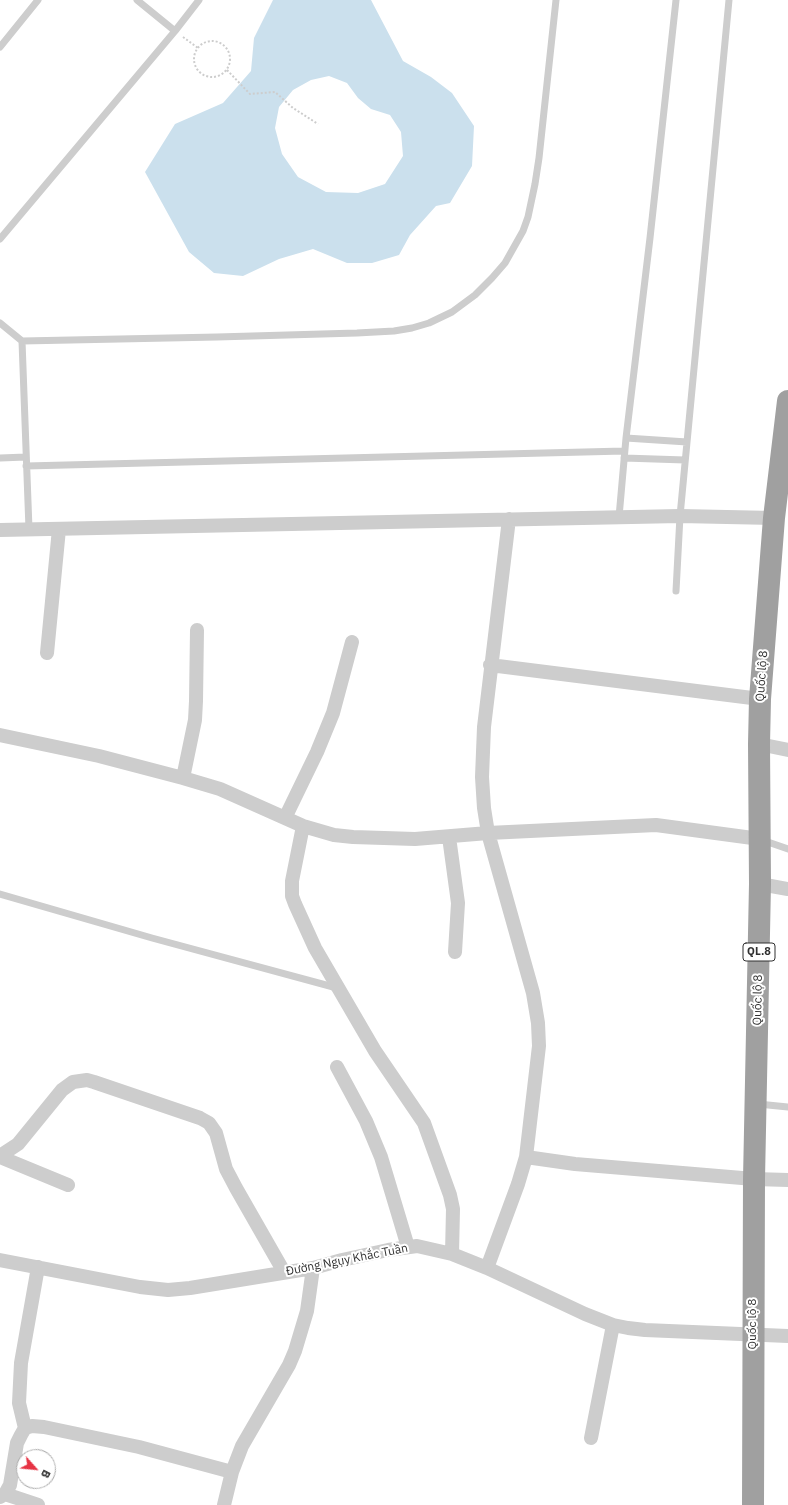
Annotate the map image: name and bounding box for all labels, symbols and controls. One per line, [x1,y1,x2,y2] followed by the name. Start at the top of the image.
[753,650,771,702] street label: Quốc lộ 8
[743,943,775,961] road number: QL.8
[750,974,766,1026] street label: Quốc lộ 8
[285,1241,409,1279] street label: Đường Ngụy Khắc Tuần
[746,1299,760,1349] street label: Quốc lộ 8
[16,1449,56,1489] north arrow
[38,1468,54,1480] text: B

